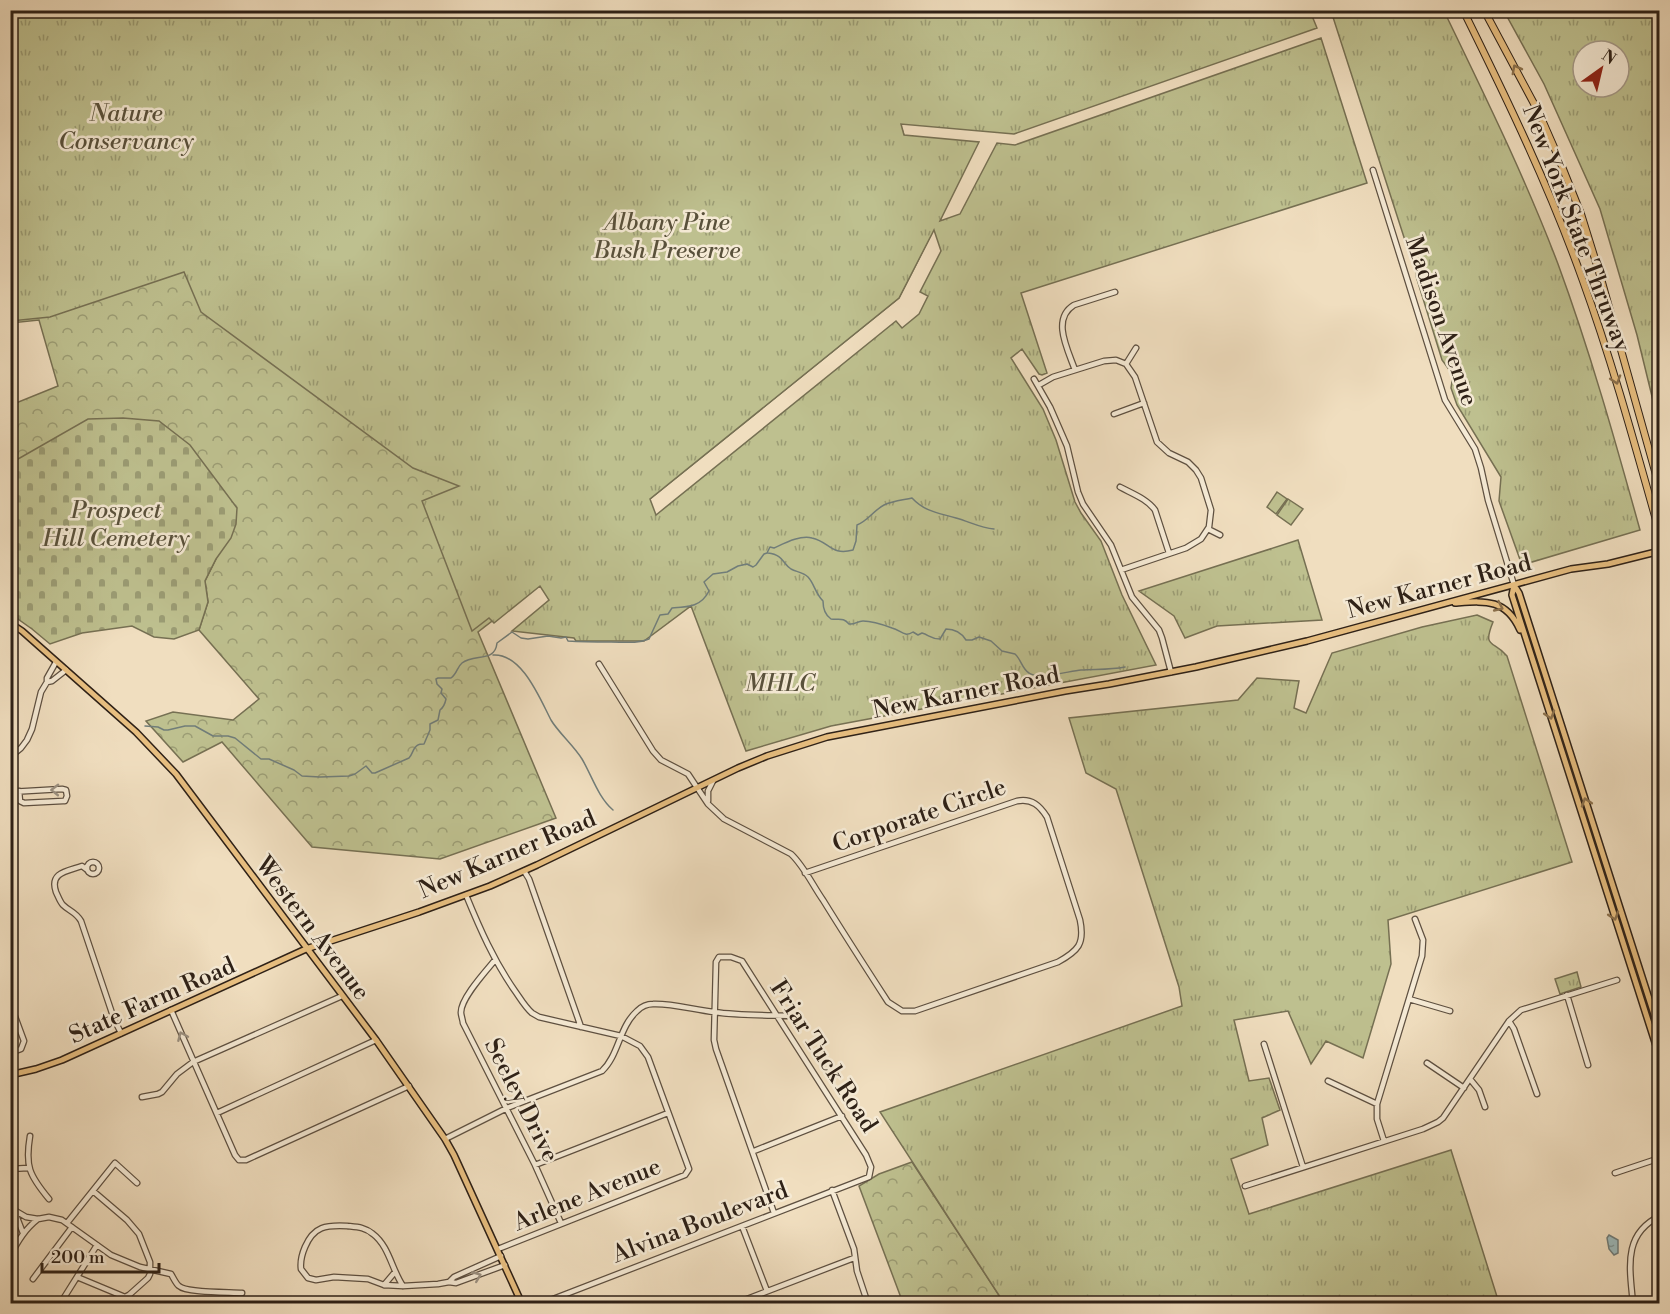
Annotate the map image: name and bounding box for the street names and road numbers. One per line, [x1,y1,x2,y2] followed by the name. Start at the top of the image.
[1515,101,1637,356] street label: New York State Thruway
[1398,233,1484,410] street label: Madison Avenue
[1344,548,1535,626] street label: New Karner Road
[870,660,1063,726] street label: New Karner Road
[828,772,1010,860] street label: Corporate Circle
[414,804,601,906] street label: New Karner Road
[248,850,376,1007] street label: Western Avenue
[65,951,241,1051] street label: State Farm Road
[763,975,884,1139] street label: Friar Tuck Road
[477,1034,565,1167] street label: Seeley Drive
[508,1152,665,1238] street label: Arlene Avenue
[607,1175,793,1271] street label: Alvina Boulevard

